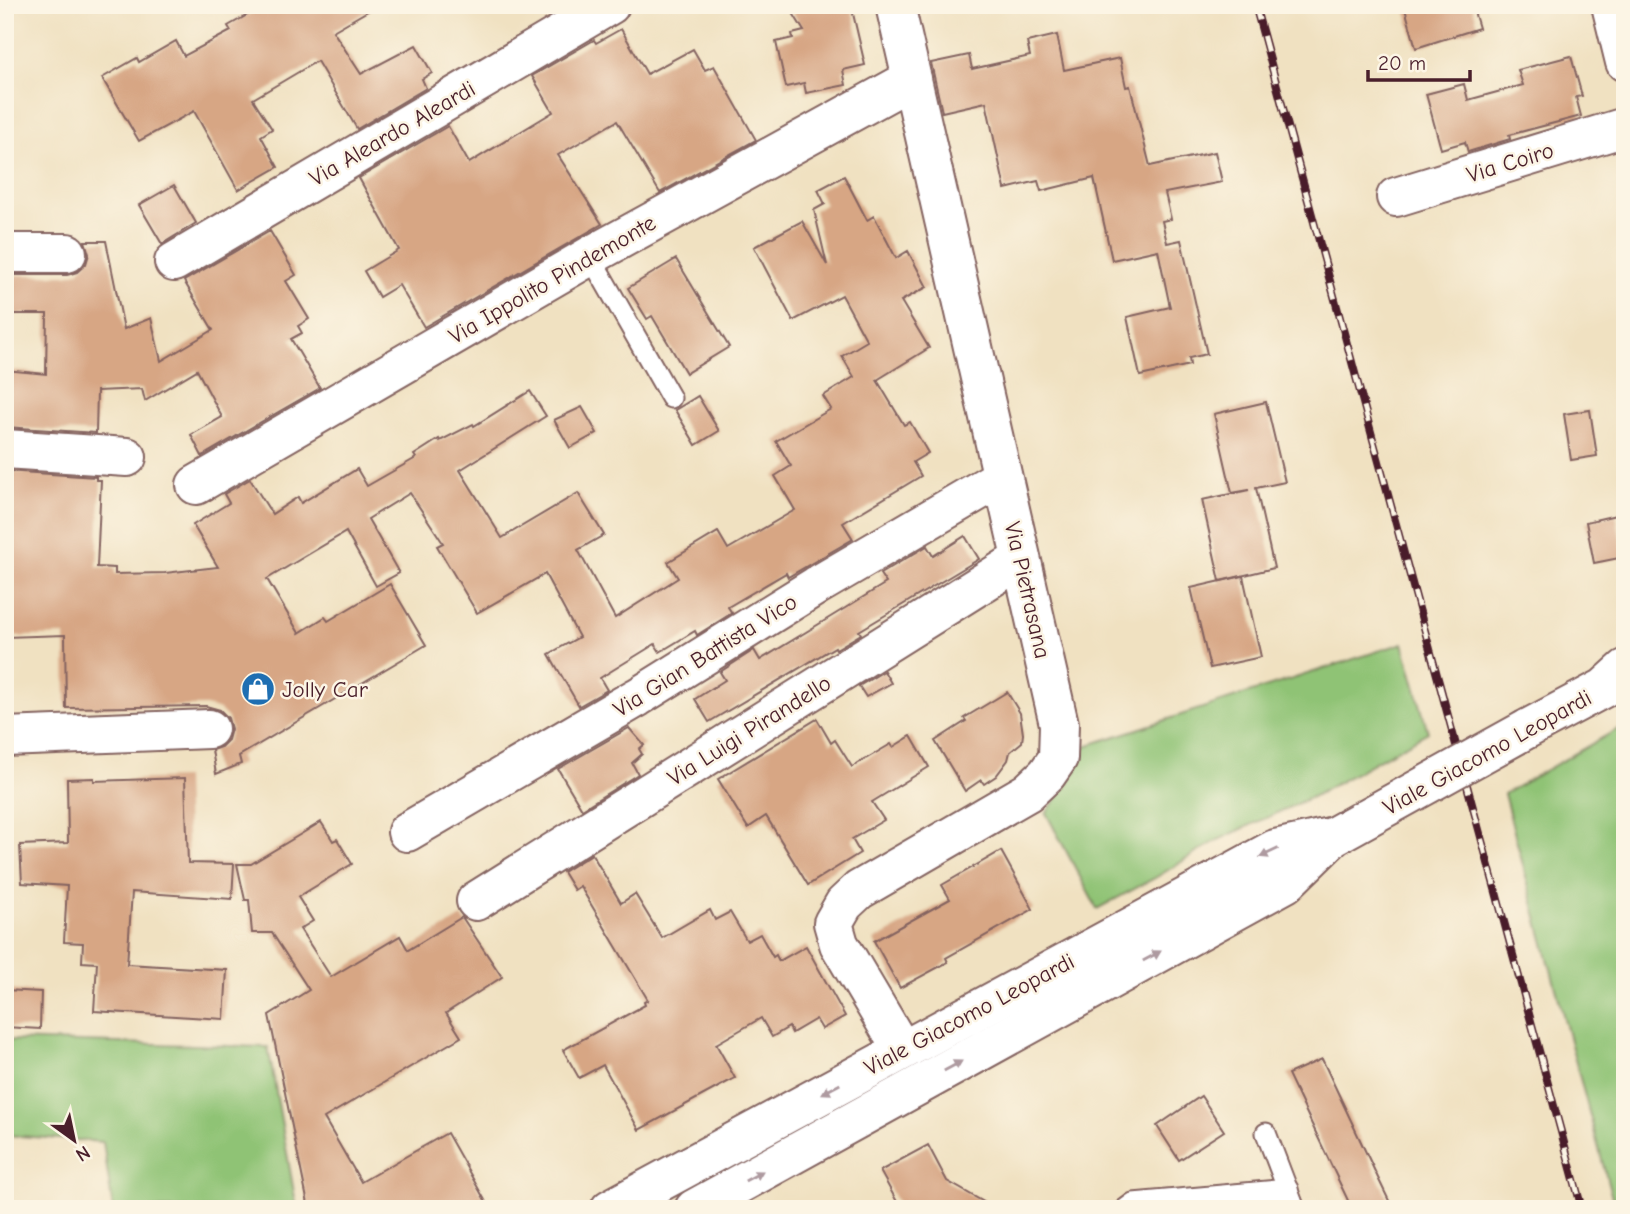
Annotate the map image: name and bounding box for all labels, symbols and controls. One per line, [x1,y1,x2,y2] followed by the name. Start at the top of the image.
[1368,38,1469,82] scale bar
[1378,51,1426,75] text: 20 m
[305,75,480,192] street label: Via Aleardo Aleardi
[1463,136,1557,188] street label: Via Coiro
[444,209,661,350] street label: Via Ippolito Pindemonte
[999,519,1056,661] street label: Via Pietrasana
[608,588,802,723] street label: Via Gian Battista Vico
[663,669,836,792] street label: Via Luigi Pirandello
[239,670,277,708] shop icon: Jolly Car
[282,676,369,703] place label: Jolly Car
[1378,684,1596,821] street label: Viale Giacomo Leopardi
[1259,847,1279,859] one-way arrow
[860,948,1079,1081] street label: Viale Giacomo Leopardi
[1142,950,1162,962] one-way arrow
[943,1060,963,1072] one-way arrow
[821,1083,841,1094] one-way arrow
[38,1106,108,1176] north arrow
[72,1141,94,1166] text: N
[744,1170,763,1182] one-way arrow

